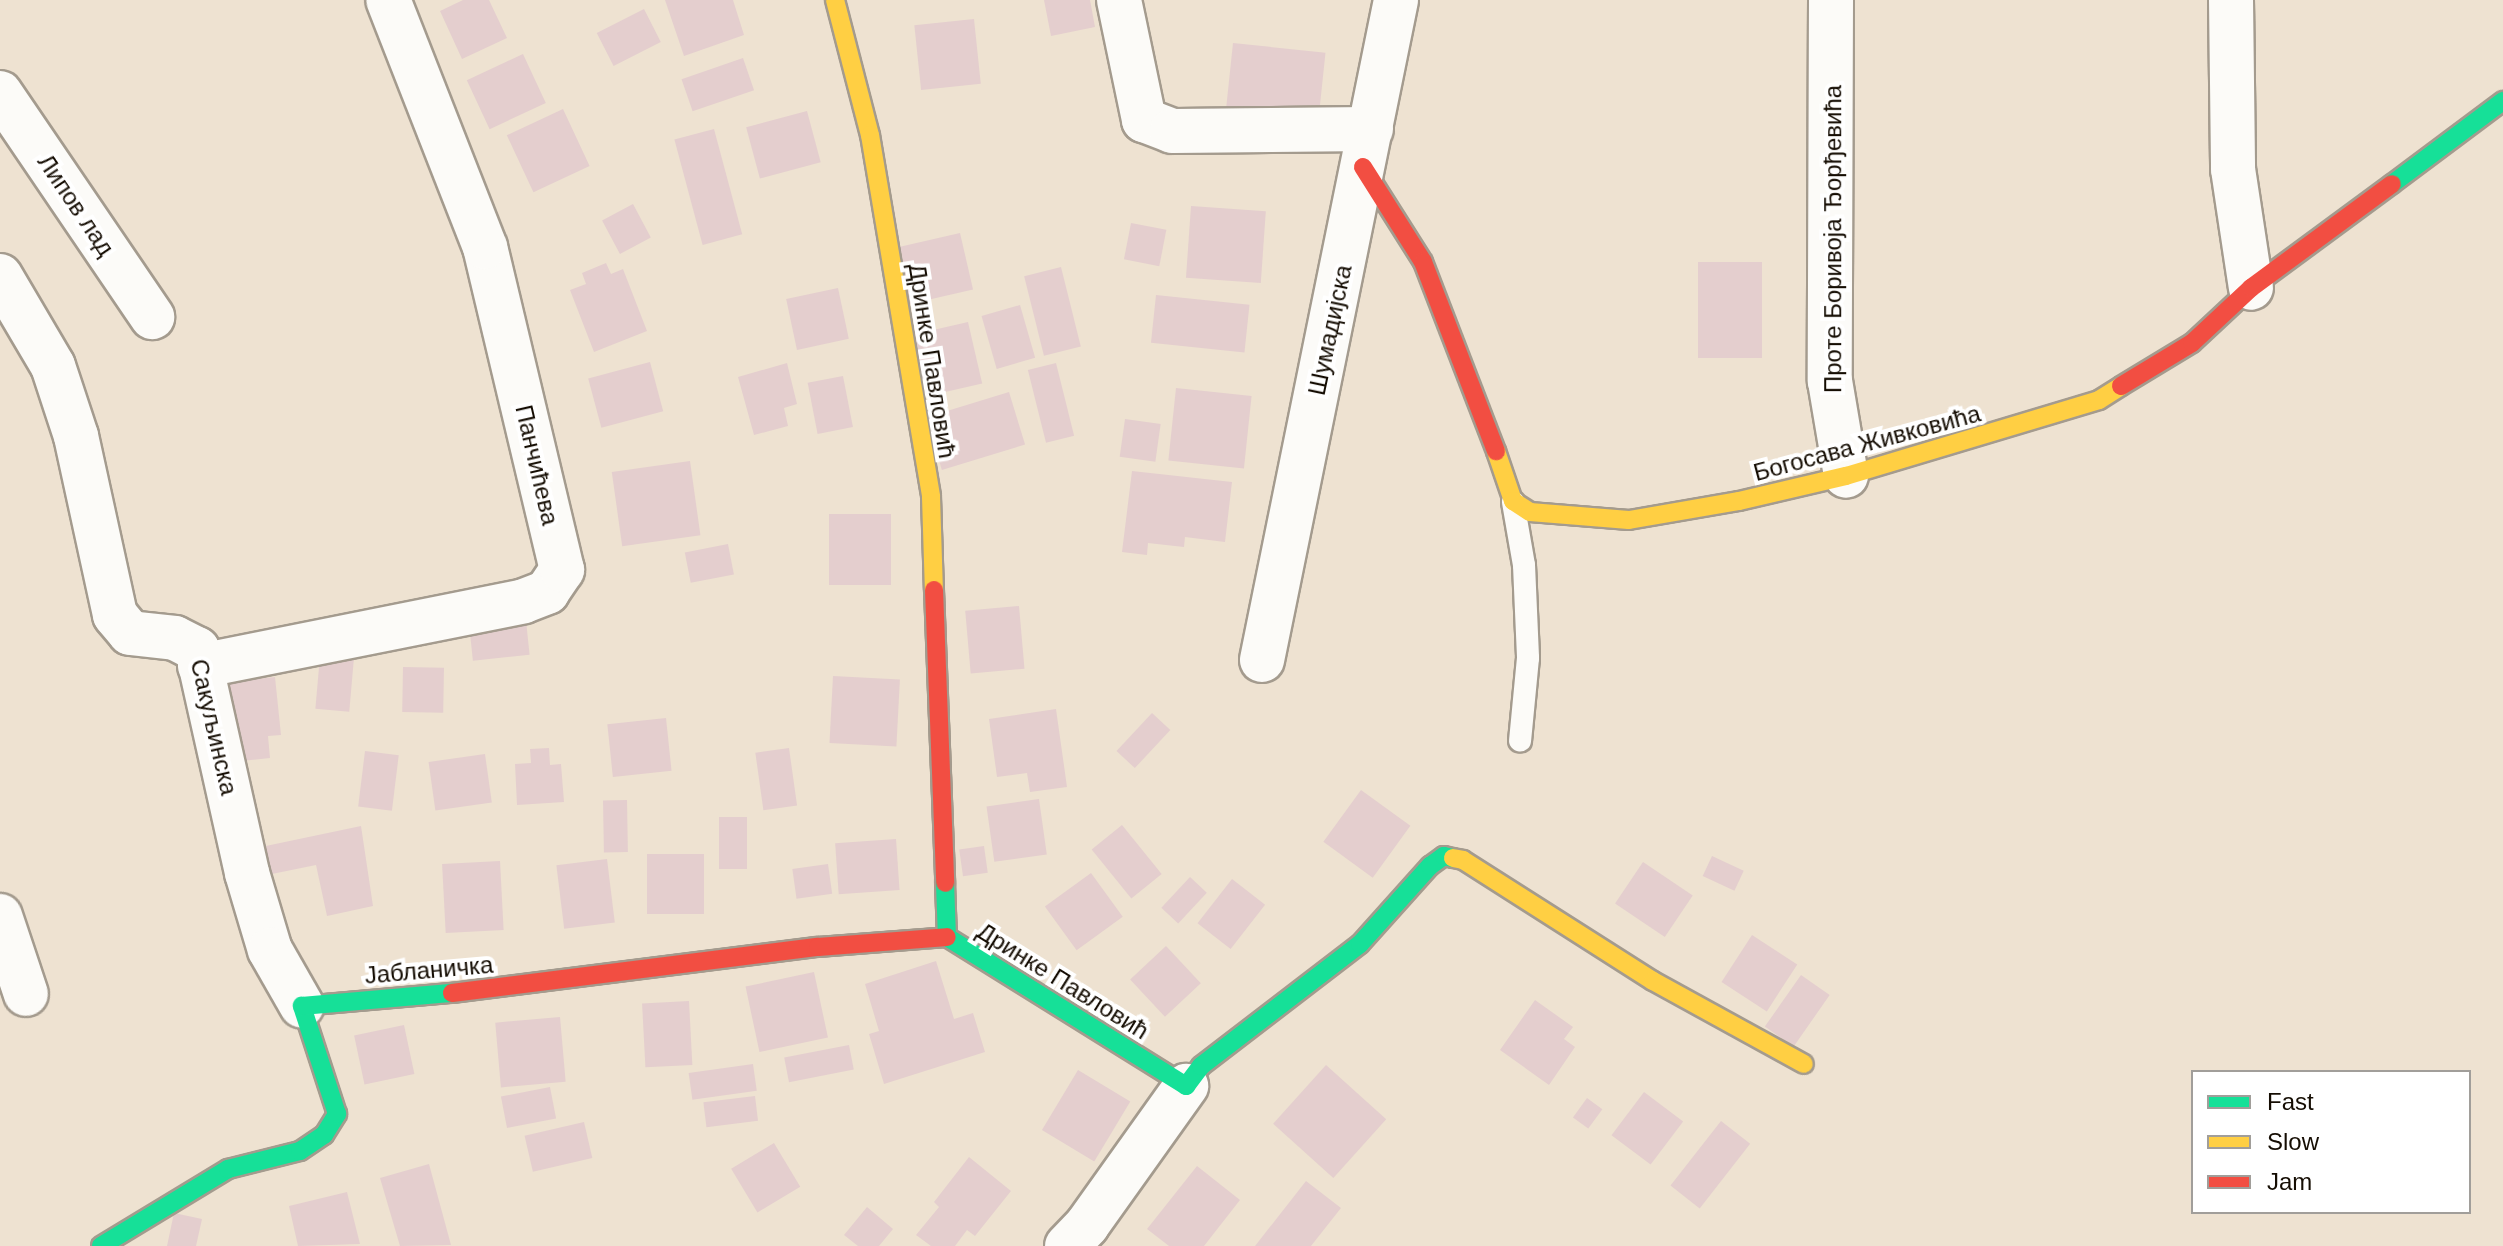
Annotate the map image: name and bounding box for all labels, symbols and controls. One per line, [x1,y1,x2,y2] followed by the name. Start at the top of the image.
[1819,85,1847,393] street label: Проте Боривоја Ђорђевића
[32,149,120,261] street label: Липов лад
[902,261,962,461] street label: Дринке Павловић
[1302,262,1358,398] street label: Шумадијска
[1750,399,1984,487] street label: Богосава Живковића
[509,402,565,528] street label: Панчићева
[184,656,244,798] street label: Сакуљинска
[972,917,1154,1045] street label: Дринке Павловић
[364,950,494,990] street label: Јабланичка
[2191,1070,2471,1214] legend
[2267,1088,2314,1115] text: Fast
[2267,1128,2319,1155] text: Slow
[2267,1168,2312,1195] text: Jam

